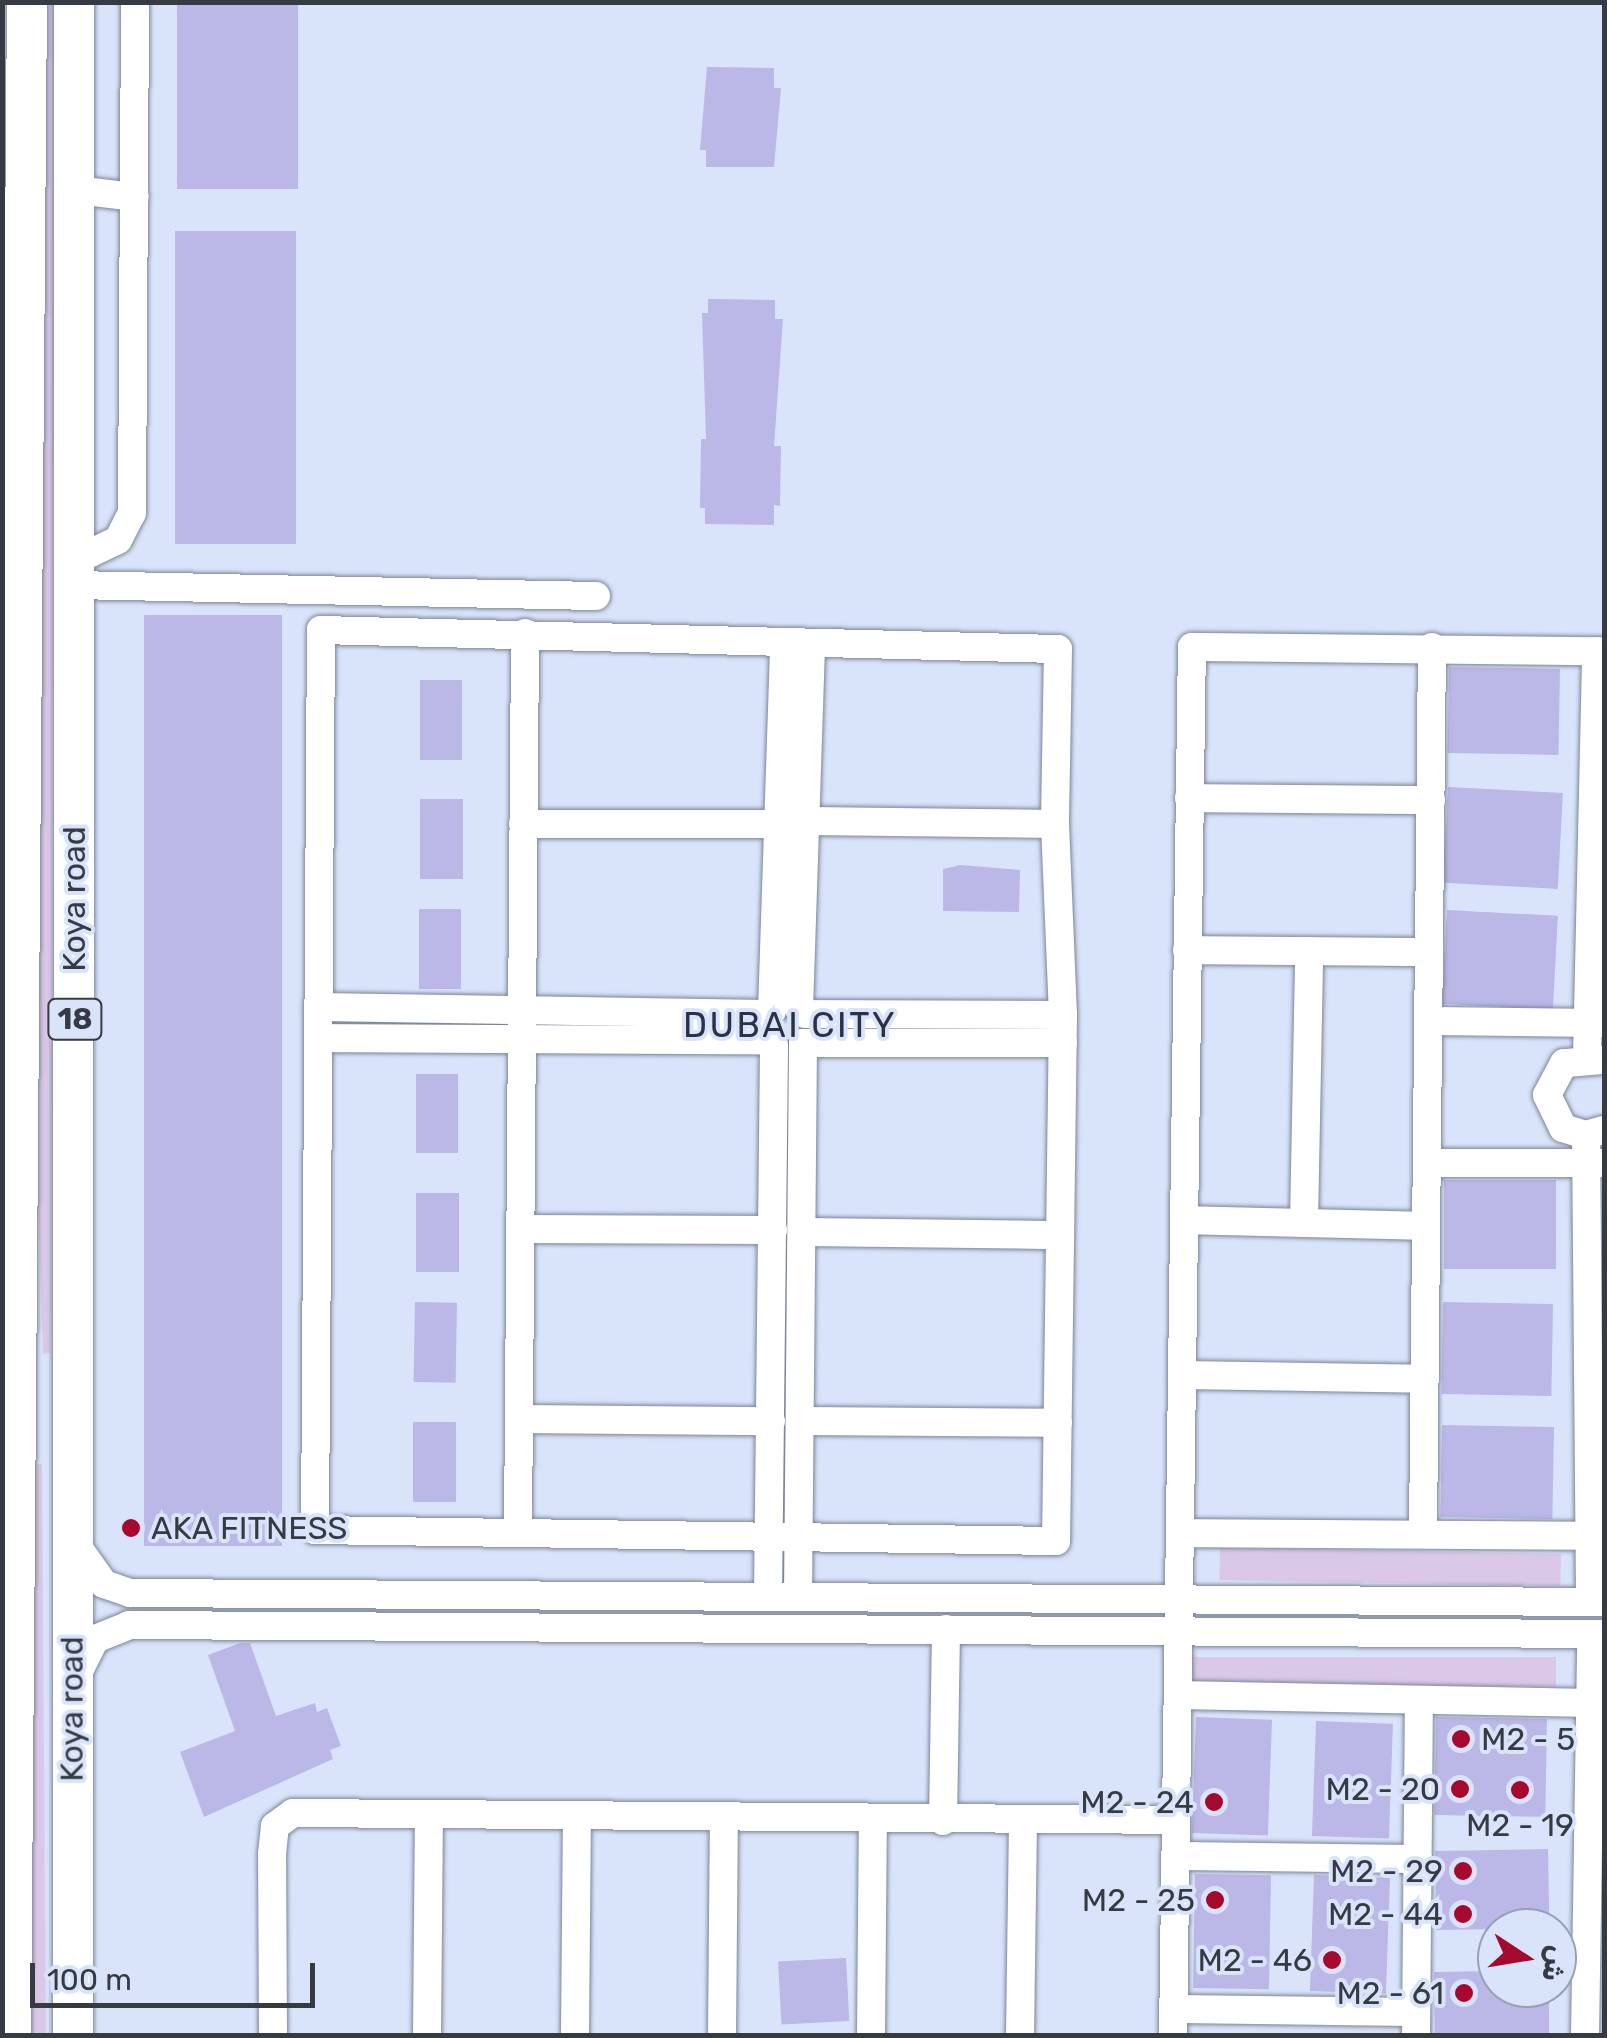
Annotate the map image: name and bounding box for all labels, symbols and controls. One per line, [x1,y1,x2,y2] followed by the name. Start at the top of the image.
[55,826,93,972] street label: Koya road
[45,994,105,1044] road number: 18
[683,1004,897,1046] district label: DUBAI CITY
[151,1509,348,1547] place label: AKA FITNESS
[120,1517,142,1539] marker: AKA FITNESS
[53,1636,91,1782] street label: Koya road
[1481,1720,1575,1758] place label: M2 - 5
[1450,1728,1472,1750] marker: M2 - 5
[1326,1770,1440,1808] place label: M2 - 20
[1449,1778,1471,1800] marker: M2 - 20
[1509,1779,1531,1801] marker: M2 - 19
[1080,1783,1194,1821] place label: M2 - 24
[1203,1791,1225,1813] marker: M2 - 24
[1466,1806,1574,1844] place label: M2 - 19
[1330,1852,1443,1890] place label: M2 - 29
[1452,1860,1474,1882] marker: M2 - 29
[1082,1881,1195,1919] place label: M2 - 25
[1204,1889,1226,1911] marker: M2 - 25
[1328,1895,1443,1933] place label: M2 - 44
[1452,1903,1474,1925] marker: M2 - 44
[1477,1908,1577,2008] north arrow
[1197,1941,1312,1979] place label: M2 - 46
[35,1943,320,2005] scale bar
[1535,1943,1575,1985] text: ش
[1321,1949,1343,1971] marker: M2 - 46
[47,1962,132,1998] text: 100 m
[1336,1974,1444,2012] place label: M2 - 61
[1453,1982,1475,2004] marker: M2 - 61

